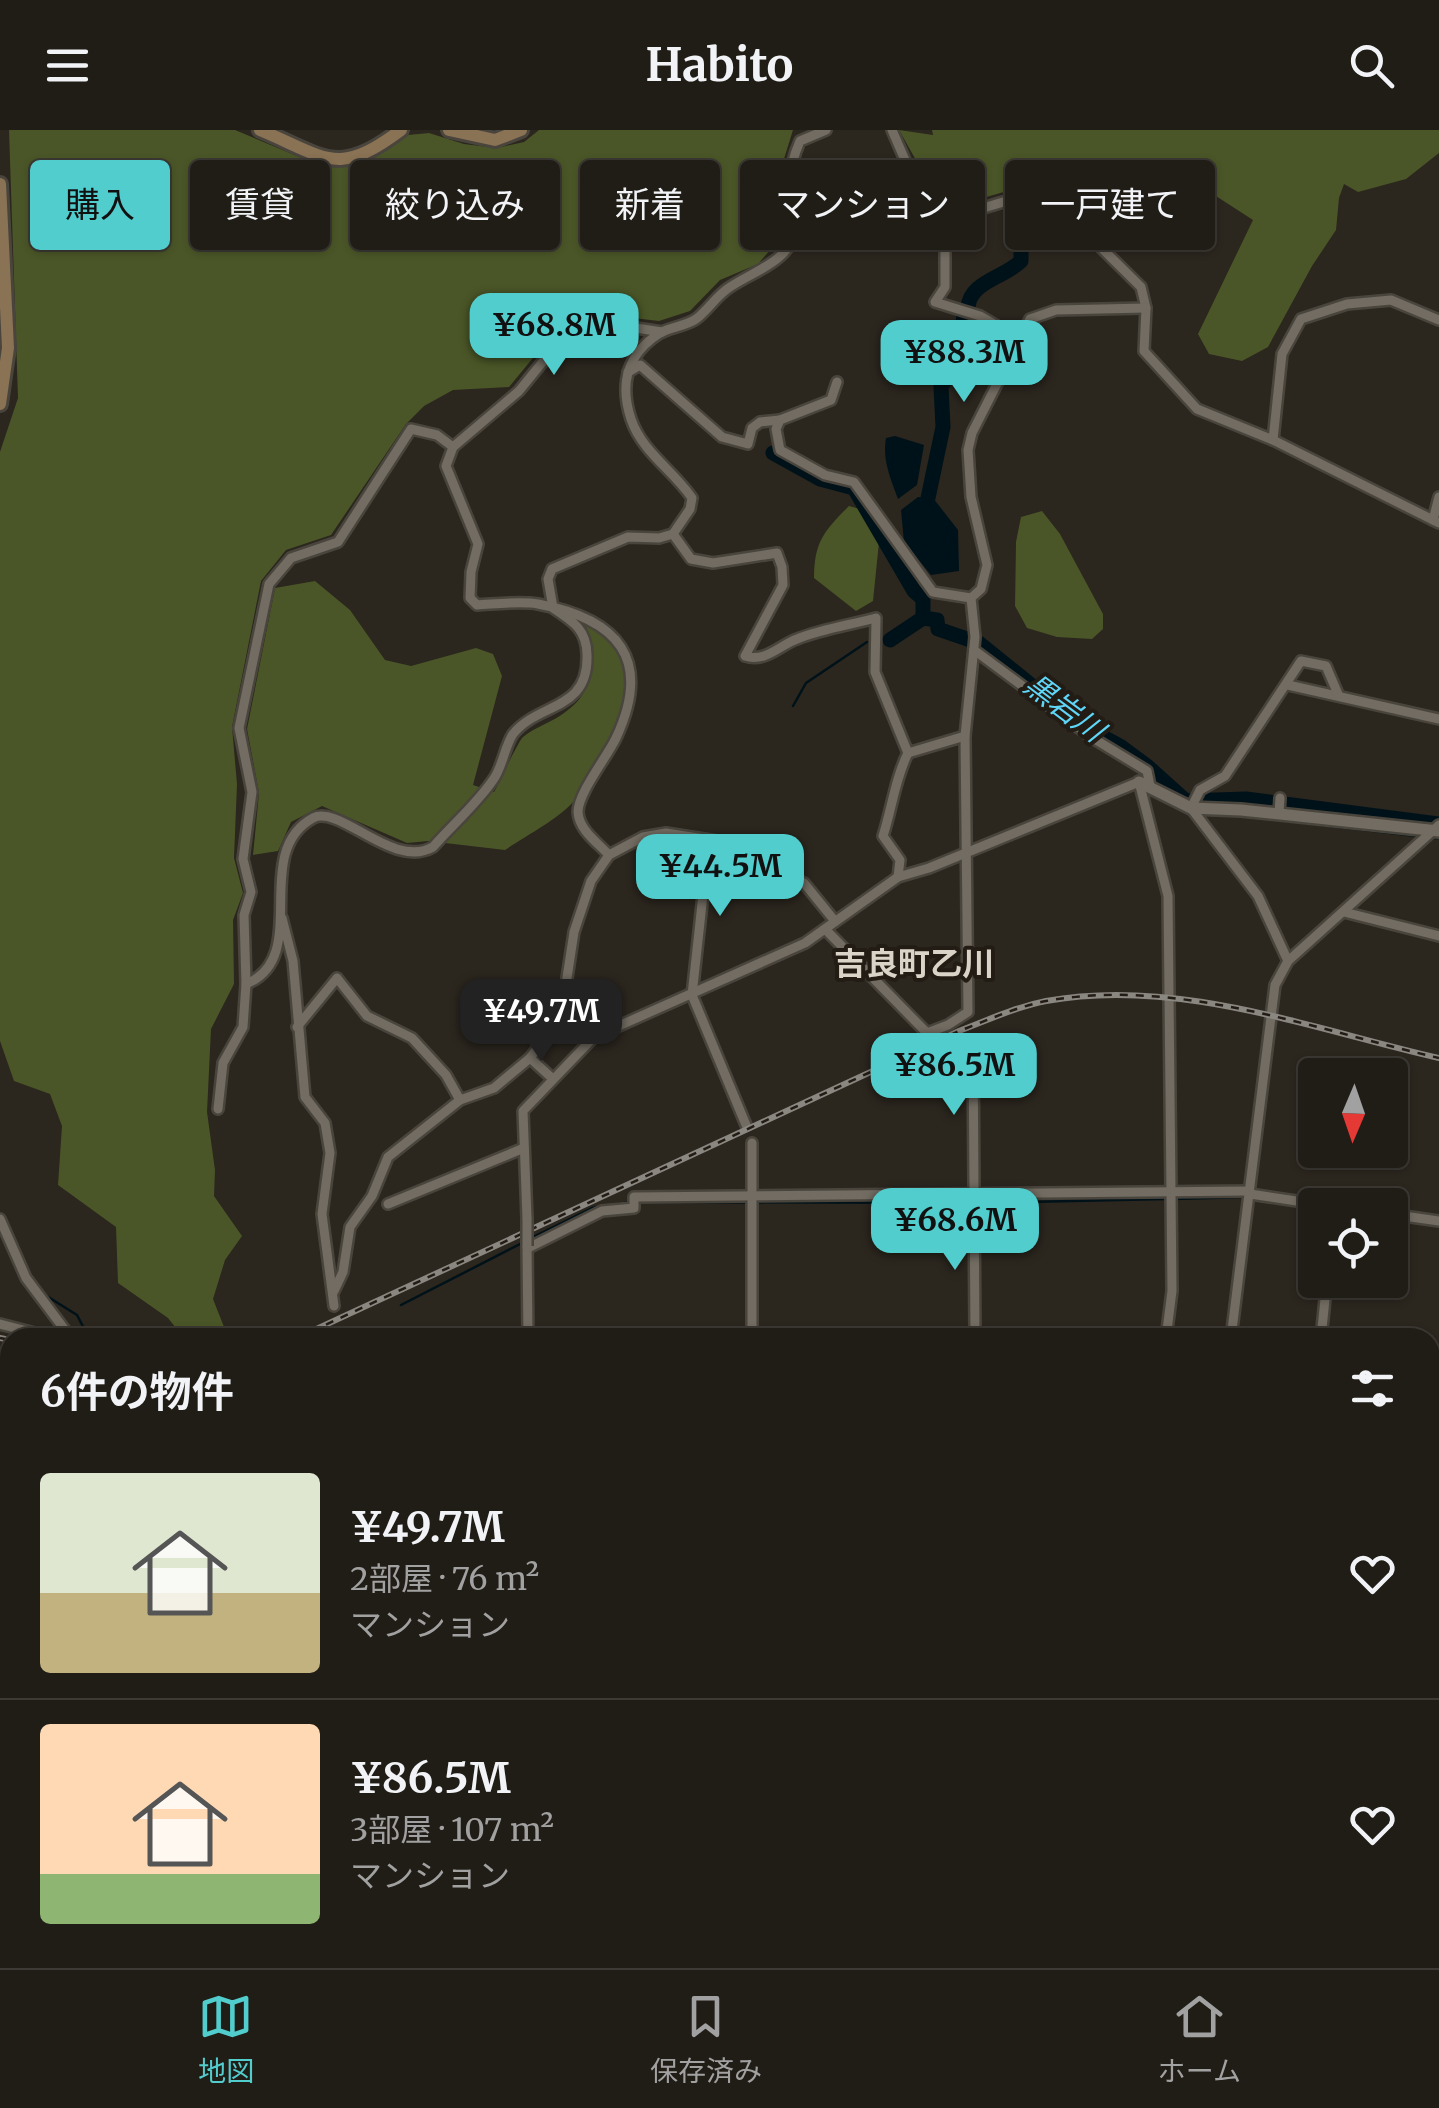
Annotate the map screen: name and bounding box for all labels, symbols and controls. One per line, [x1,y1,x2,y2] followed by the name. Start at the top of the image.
[646,37,793,93] text: Habito
[40,38,95,93] icon: menu
[1344,38,1399,93] icon: search
[30,160,170,250] chip: 購入
[190,160,330,250] chip: 賃貸
[350,160,560,250] chip: 絞り込み
[580,160,720,250] chip: 新着
[740,160,985,250] chip: マンション
[1005,160,1215,250] chip: 一戸建て
[473,293,635,378] pin: ¥68.8M
[492,305,616,345] text: ¥68.8M
[883,320,1045,405] pin: ¥88.3M
[903,332,1025,372] text: ¥88.3M
[1017,665,1114,751] water label: 黒岩川
[639,834,801,919] pin: ¥44.5M
[658,846,782,886] text: ¥44.5M
[834,944,994,984] district label: 吉良町乙川
[460,979,622,1064] pin: ¥49.7M
[482,991,600,1031] text: ¥49.7M
[873,1033,1035,1118] pin: ¥86.5M
[893,1045,1015,1085] text: ¥86.5M
[1298,1058,1408,1168] north arrow
[1298,1058,1408,1298] map controls
[874,1188,1036,1273] pin: ¥68.6M
[1298,1188,1408,1298] button: locate
[893,1200,1017,1240] text: ¥68.6M
[1345,1361,1400,1416] icon: filters
[40,1366,234,1418] text: 6件の物件
[350,1501,505,1553] text: ¥49.7M
[120,1513,240,1633] icon: home
[1345,1546,1400,1601] icon: heart
[350,1559,539,1599] text: 2部屋 · 76 m²
[350,1605,510,1645] text: マンション
[350,1752,511,1804] text: ¥86.5M
[120,1764,240,1884] icon: home
[1345,1797,1400,1852] icon: heart
[350,1810,554,1850] text: 3部屋 · 107 m²
[350,1856,510,1896] text: マンション
[198,1989,254,2089] tab: 地図
[650,1989,762,2089] tab: 保存済み
[1158,1989,1241,2089] tab: ホーム

